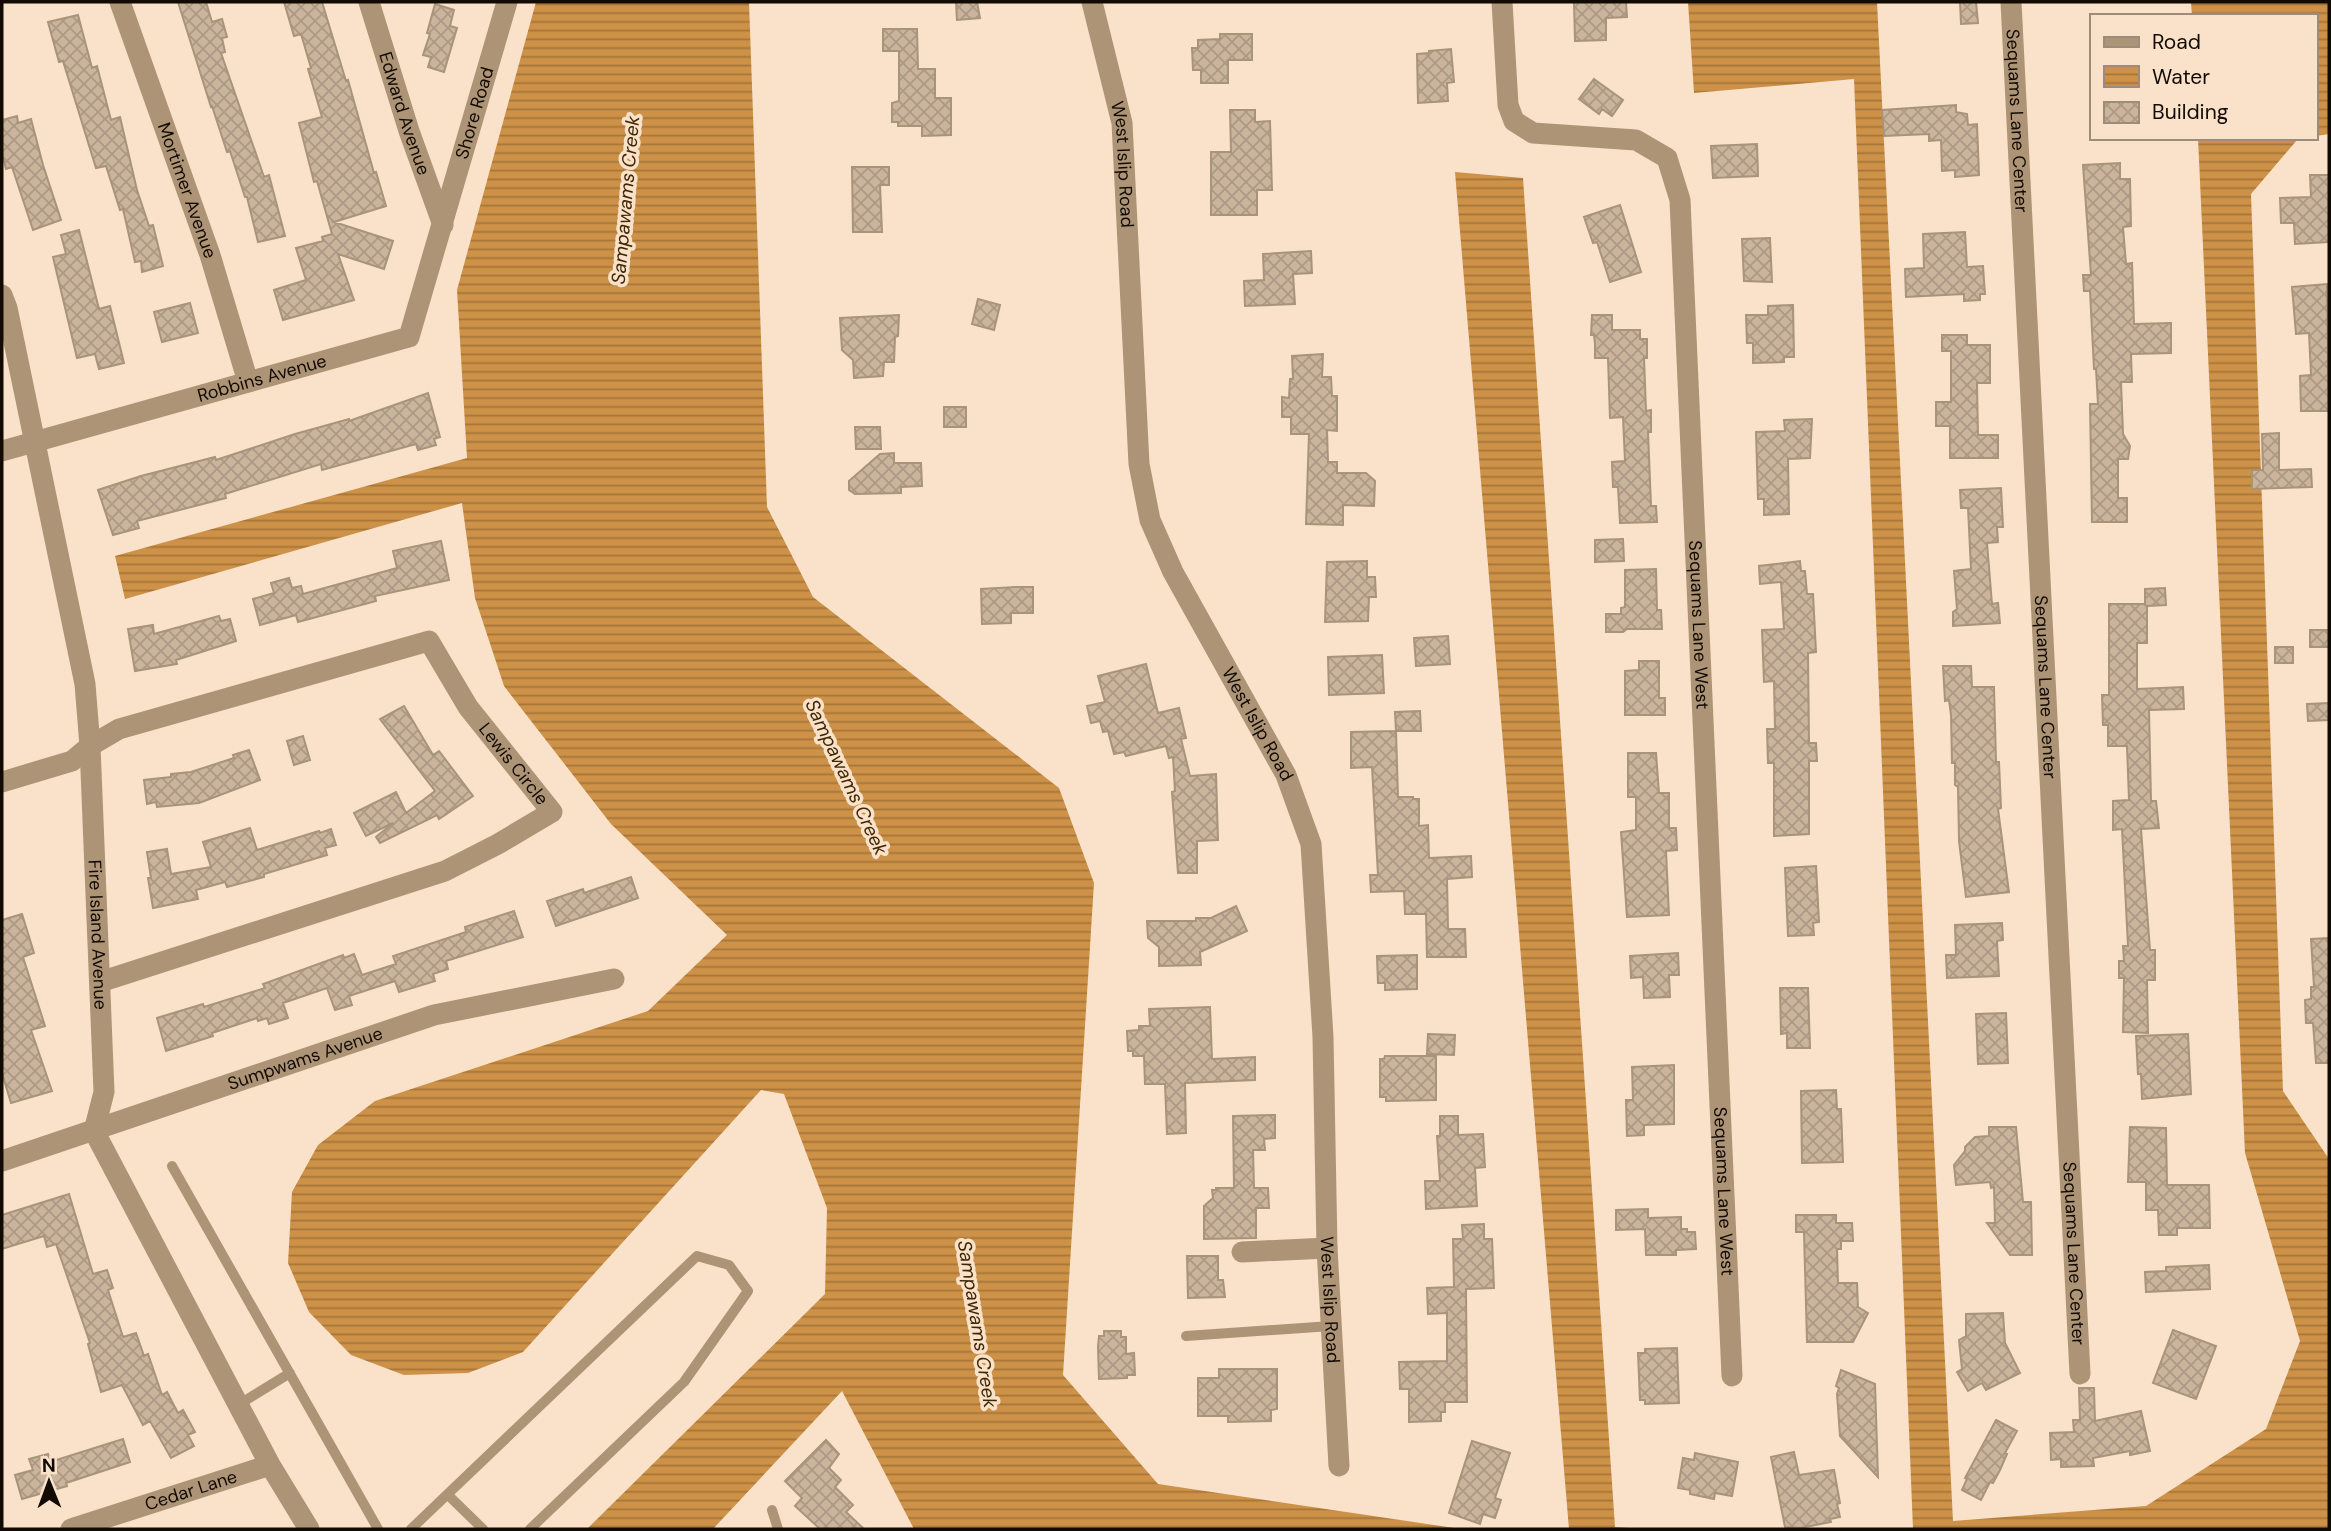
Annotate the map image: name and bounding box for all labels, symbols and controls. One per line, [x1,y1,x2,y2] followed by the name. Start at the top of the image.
[2090,14,2317,140] legend
[2000,28,2034,214] street label: Sequams Lane Center
[2152,28,2201,56] text: Road
[373,49,436,178] street label: Edward Avenue
[2152,63,2210,91] text: Water
[450,64,499,162] street label: Shore Road
[2152,98,2229,126] text: Building
[1105,99,1139,228] street label: West Islip Road
[606,114,645,285] water label: Sampawams Creek
[152,119,222,262] street label: Mortimer Avenue
[195,349,329,408] street label: Robbins Avenue
[1683,540,1715,710] street label: Sequams Lane West
[2029,595,2062,780] street label: Sequams Lane Center
[1216,663,1299,785] street label: West Islip Road
[799,695,894,859] water label: Sampawams Creek
[473,718,554,810] street label: Lewis Circle
[83,859,113,1010] street label: Fire Island Avenue
[225,1021,386,1096] street label: Sumpwams Avenue
[1708,1106,1740,1276] street label: Sequams Lane West
[2057,1161,2091,1346] street label: Sequams Lane Center
[1315,1236,1345,1364] street label: West Islip Road
[952,1239,1003,1410] water label: Sampawams Creek
[14,1447,84,1517] north arrow
[42,1453,56,1478] text: N
[142,1464,240,1516] street label: Cedar Lane

